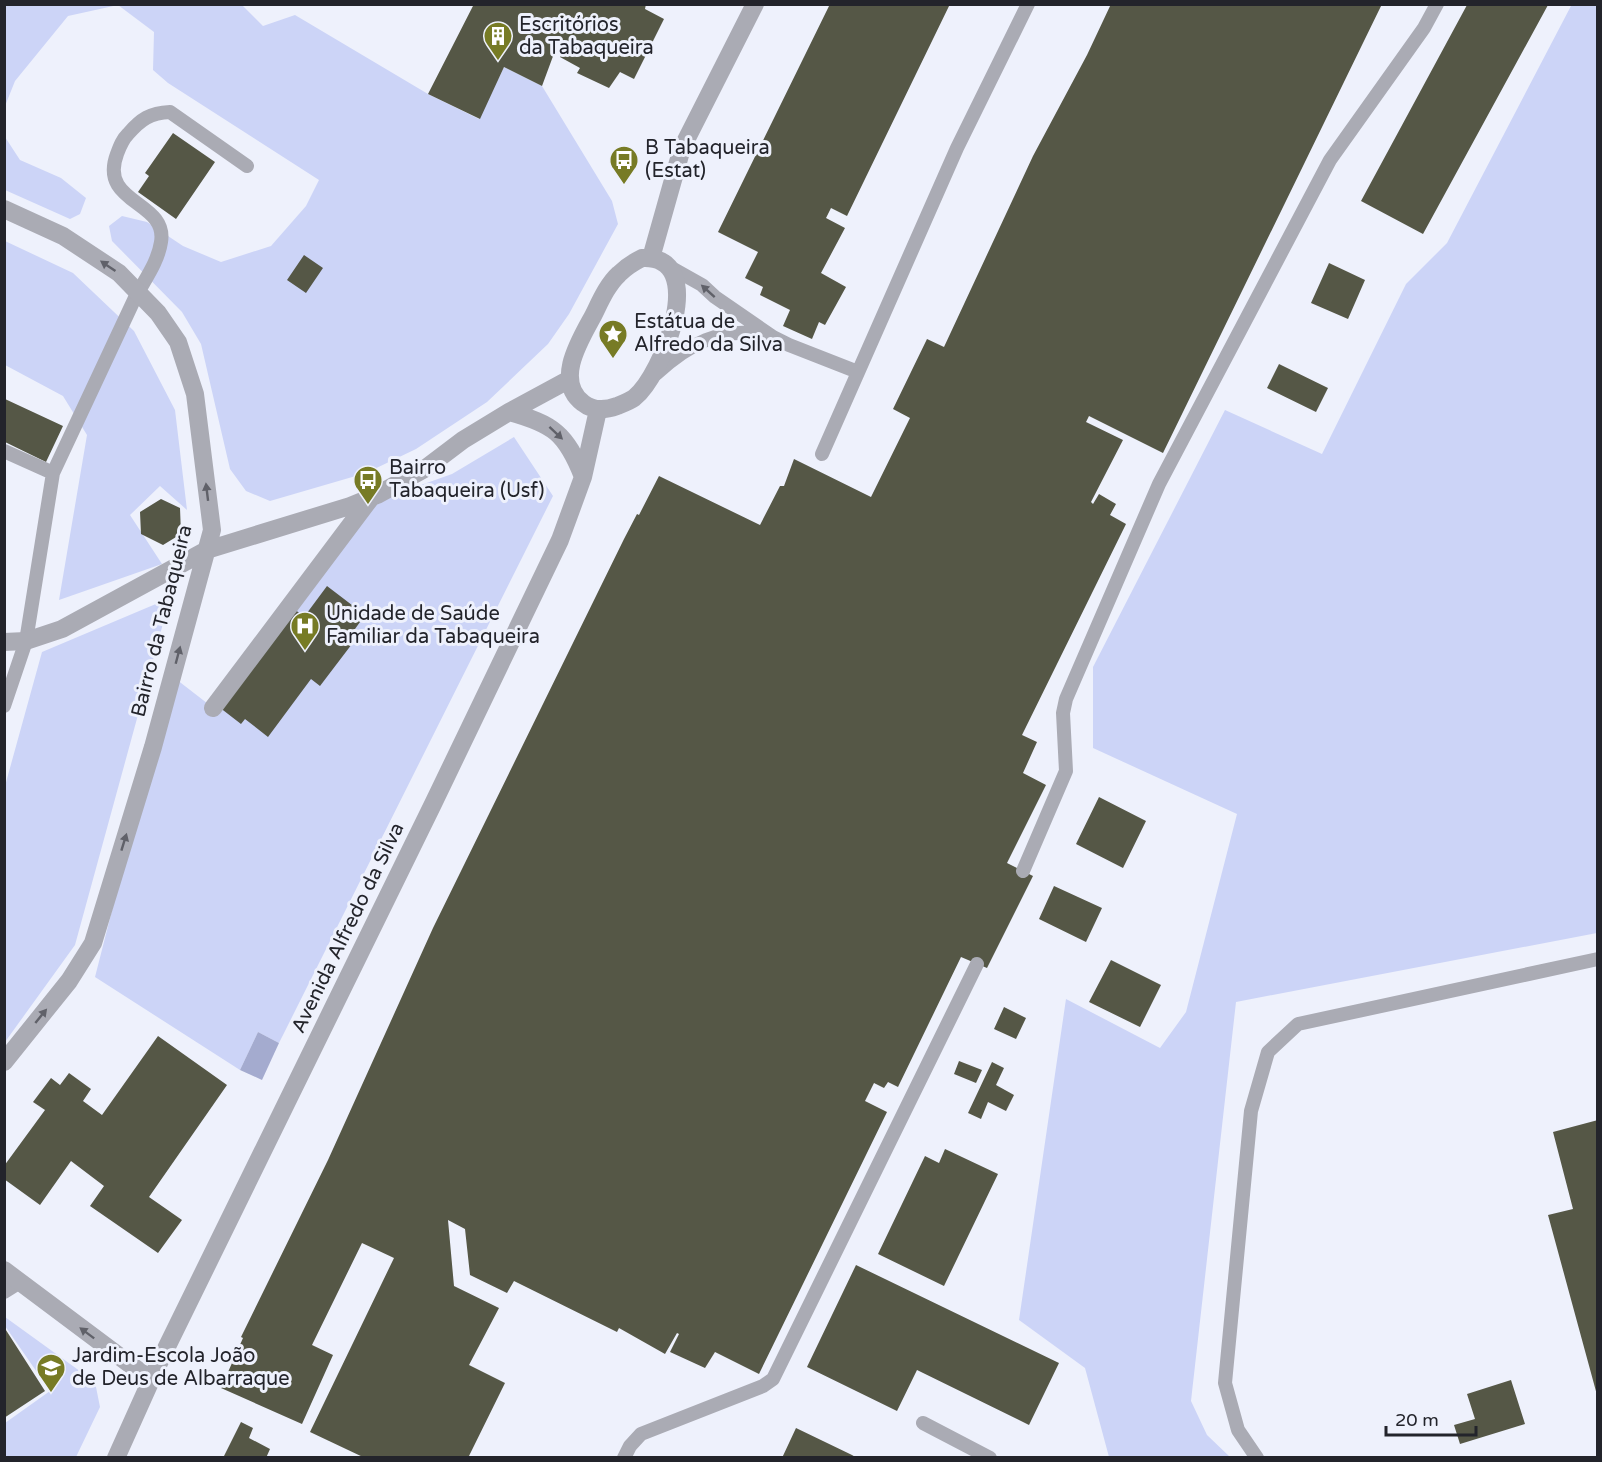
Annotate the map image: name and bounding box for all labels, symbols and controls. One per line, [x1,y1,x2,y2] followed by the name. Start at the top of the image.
[519,13,654,60] place label: Escritórios da Tabaqueira
[482,20,514,62] building icon: Escritórios da Tabaqueira
[645,136,770,183] place label: B Tabaqueira (Estat)
[608,144,640,186] bus stop icon: B Tabaqueira (Estat)
[100,261,116,272] one-way arrow
[701,285,716,298] one-way arrow
[634,310,783,357] place label: Estátua de Alfredo da Silva
[597,318,629,360] place icon: Estátua de Alfredo da Silva
[548,426,563,440] one-way arrow
[389,456,545,503] place label: Bairro Tabaqueira (Usf)
[352,464,384,506] bus stop icon: Bairro Tabaqueira (Usf)
[202,483,212,502] one-way arrow
[127,522,197,720] street label: Bairro da Tabaqueira
[326,602,540,649] place label: Unidade de Saúde Familiar da Tabaqueira
[289,610,321,652] hospital icon: Unidade de Saúde Familiar da Tabaqueira
[174,646,183,664] one-way arrow
[287,819,409,1037] street label: Avenida Alfredo da Silva
[120,833,129,851] one-way arrow
[35,1008,48,1024] one-way arrow
[80,1327,95,1339] one-way arrow
[72,1344,290,1391] place label: Jardim-Escola João de Deus de Albarraque
[35,1352,67,1394] school or university icon: Jardim-Escola João de Deus de Albarraque
[1386,1399,1476,1437] scale bar
[1395,1409,1439,1431] text: 20 m

